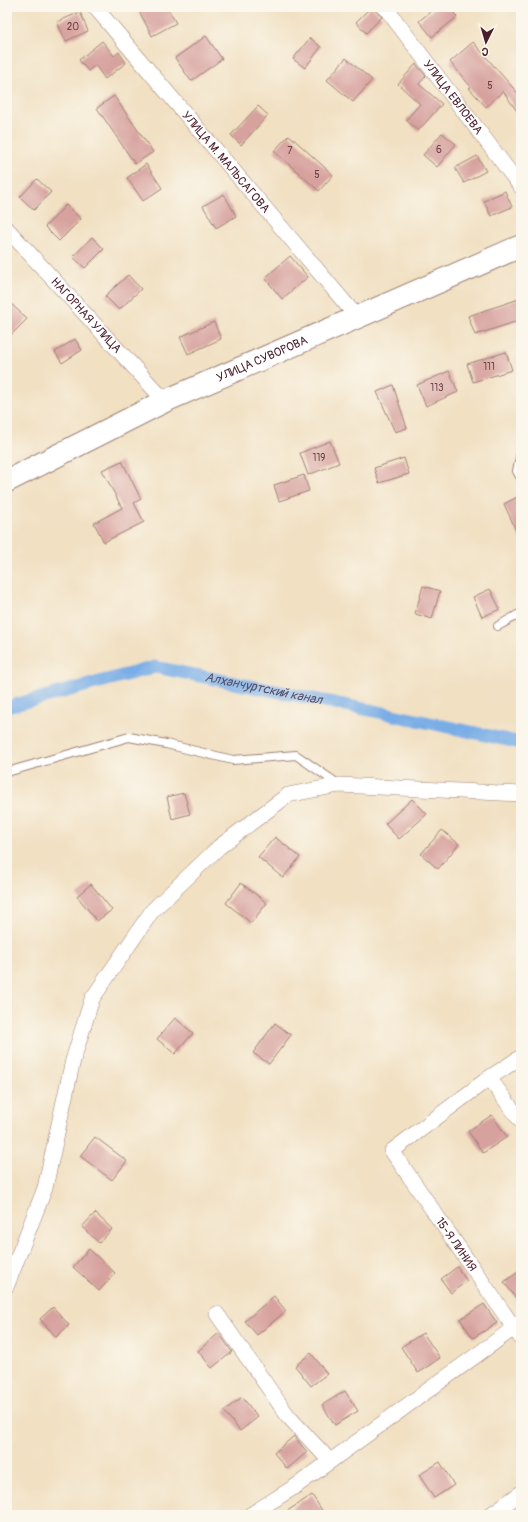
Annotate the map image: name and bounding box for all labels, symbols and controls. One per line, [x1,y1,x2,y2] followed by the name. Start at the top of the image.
[67,21,79,33] house number: 20
[466,22,506,62] north arrow
[481,45,489,58] text: С
[420,57,486,137] street label: УЛИЦА ЕВЛОЕВА
[487,80,493,92] house number: 5
[179,108,273,216] street label: УЛИЦА М. МАЛЬСАГОВА
[436,144,442,156] house number: 6
[287,145,293,157] house number: 7
[314,169,320,181] house number: 5
[48,274,125,356] street label: НАГОРНАЯ УЛИЦА
[214,332,310,385] street label: УЛИЦА СУВОРОВА
[483,361,495,373] house number: 111
[430,382,444,394] house number: 113
[313,452,325,464] house number: 119
[203,669,325,709] water label: Алханчуртский канал
[433,1214,480,1274] street label: 15-Я ЛИНИЯ

